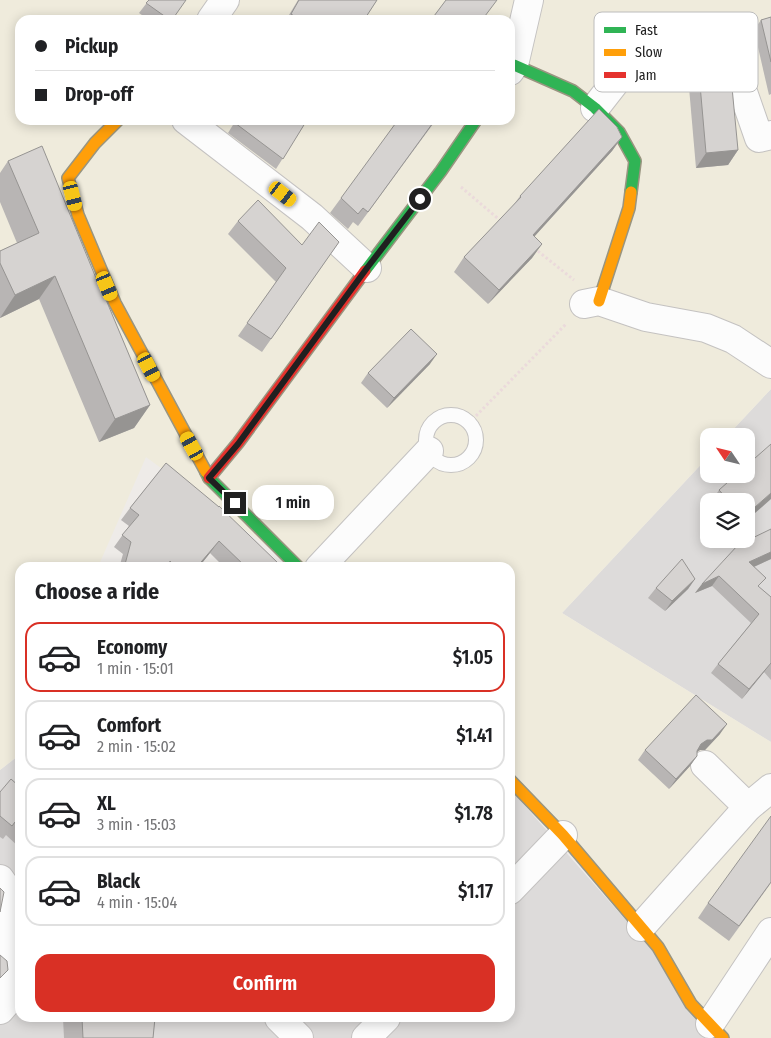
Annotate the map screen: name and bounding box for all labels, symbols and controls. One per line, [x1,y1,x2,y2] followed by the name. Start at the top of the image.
[594,12,758,92] legend
[635,22,658,39] text: Fast
[65,35,118,58] text: Pickup
[635,44,662,61] text: Slow
[635,67,656,84] text: Jam
[65,83,133,106] text: Drop-off
[266,179,299,209] car
[62,180,83,212] car
[409,188,431,210] route start
[94,269,119,303] car
[135,350,162,384] car
[700,428,755,482] north arrow
[700,428,755,548] map controls
[178,429,205,463] car
[252,486,335,520] callout: 1 min
[224,492,246,514] route end
[276,493,310,512] text: 1 min
[700,493,755,548] button: layers
[35,578,159,605] text: Choose a ride
[37,635,82,680] icon: car
[97,636,167,659] text: Economy
[453,646,493,669] text: $1.05
[97,659,174,678] text: 1 min · 15:01
[37,713,82,758] icon: car
[97,714,161,737] text: Comfort
[456,724,493,747] text: $1.41
[97,737,176,756] text: 2 min · 15:02
[37,791,82,836] icon: car
[97,792,116,815] text: XL
[454,802,493,825] text: $1.78
[97,815,176,834] text: 3 min · 15:03
[37,869,82,914] icon: car
[97,870,140,893] text: Black
[458,880,493,903] text: $1.17
[97,893,177,912] text: 4 min · 15:04
[35,954,495,1012] button: Confirm

